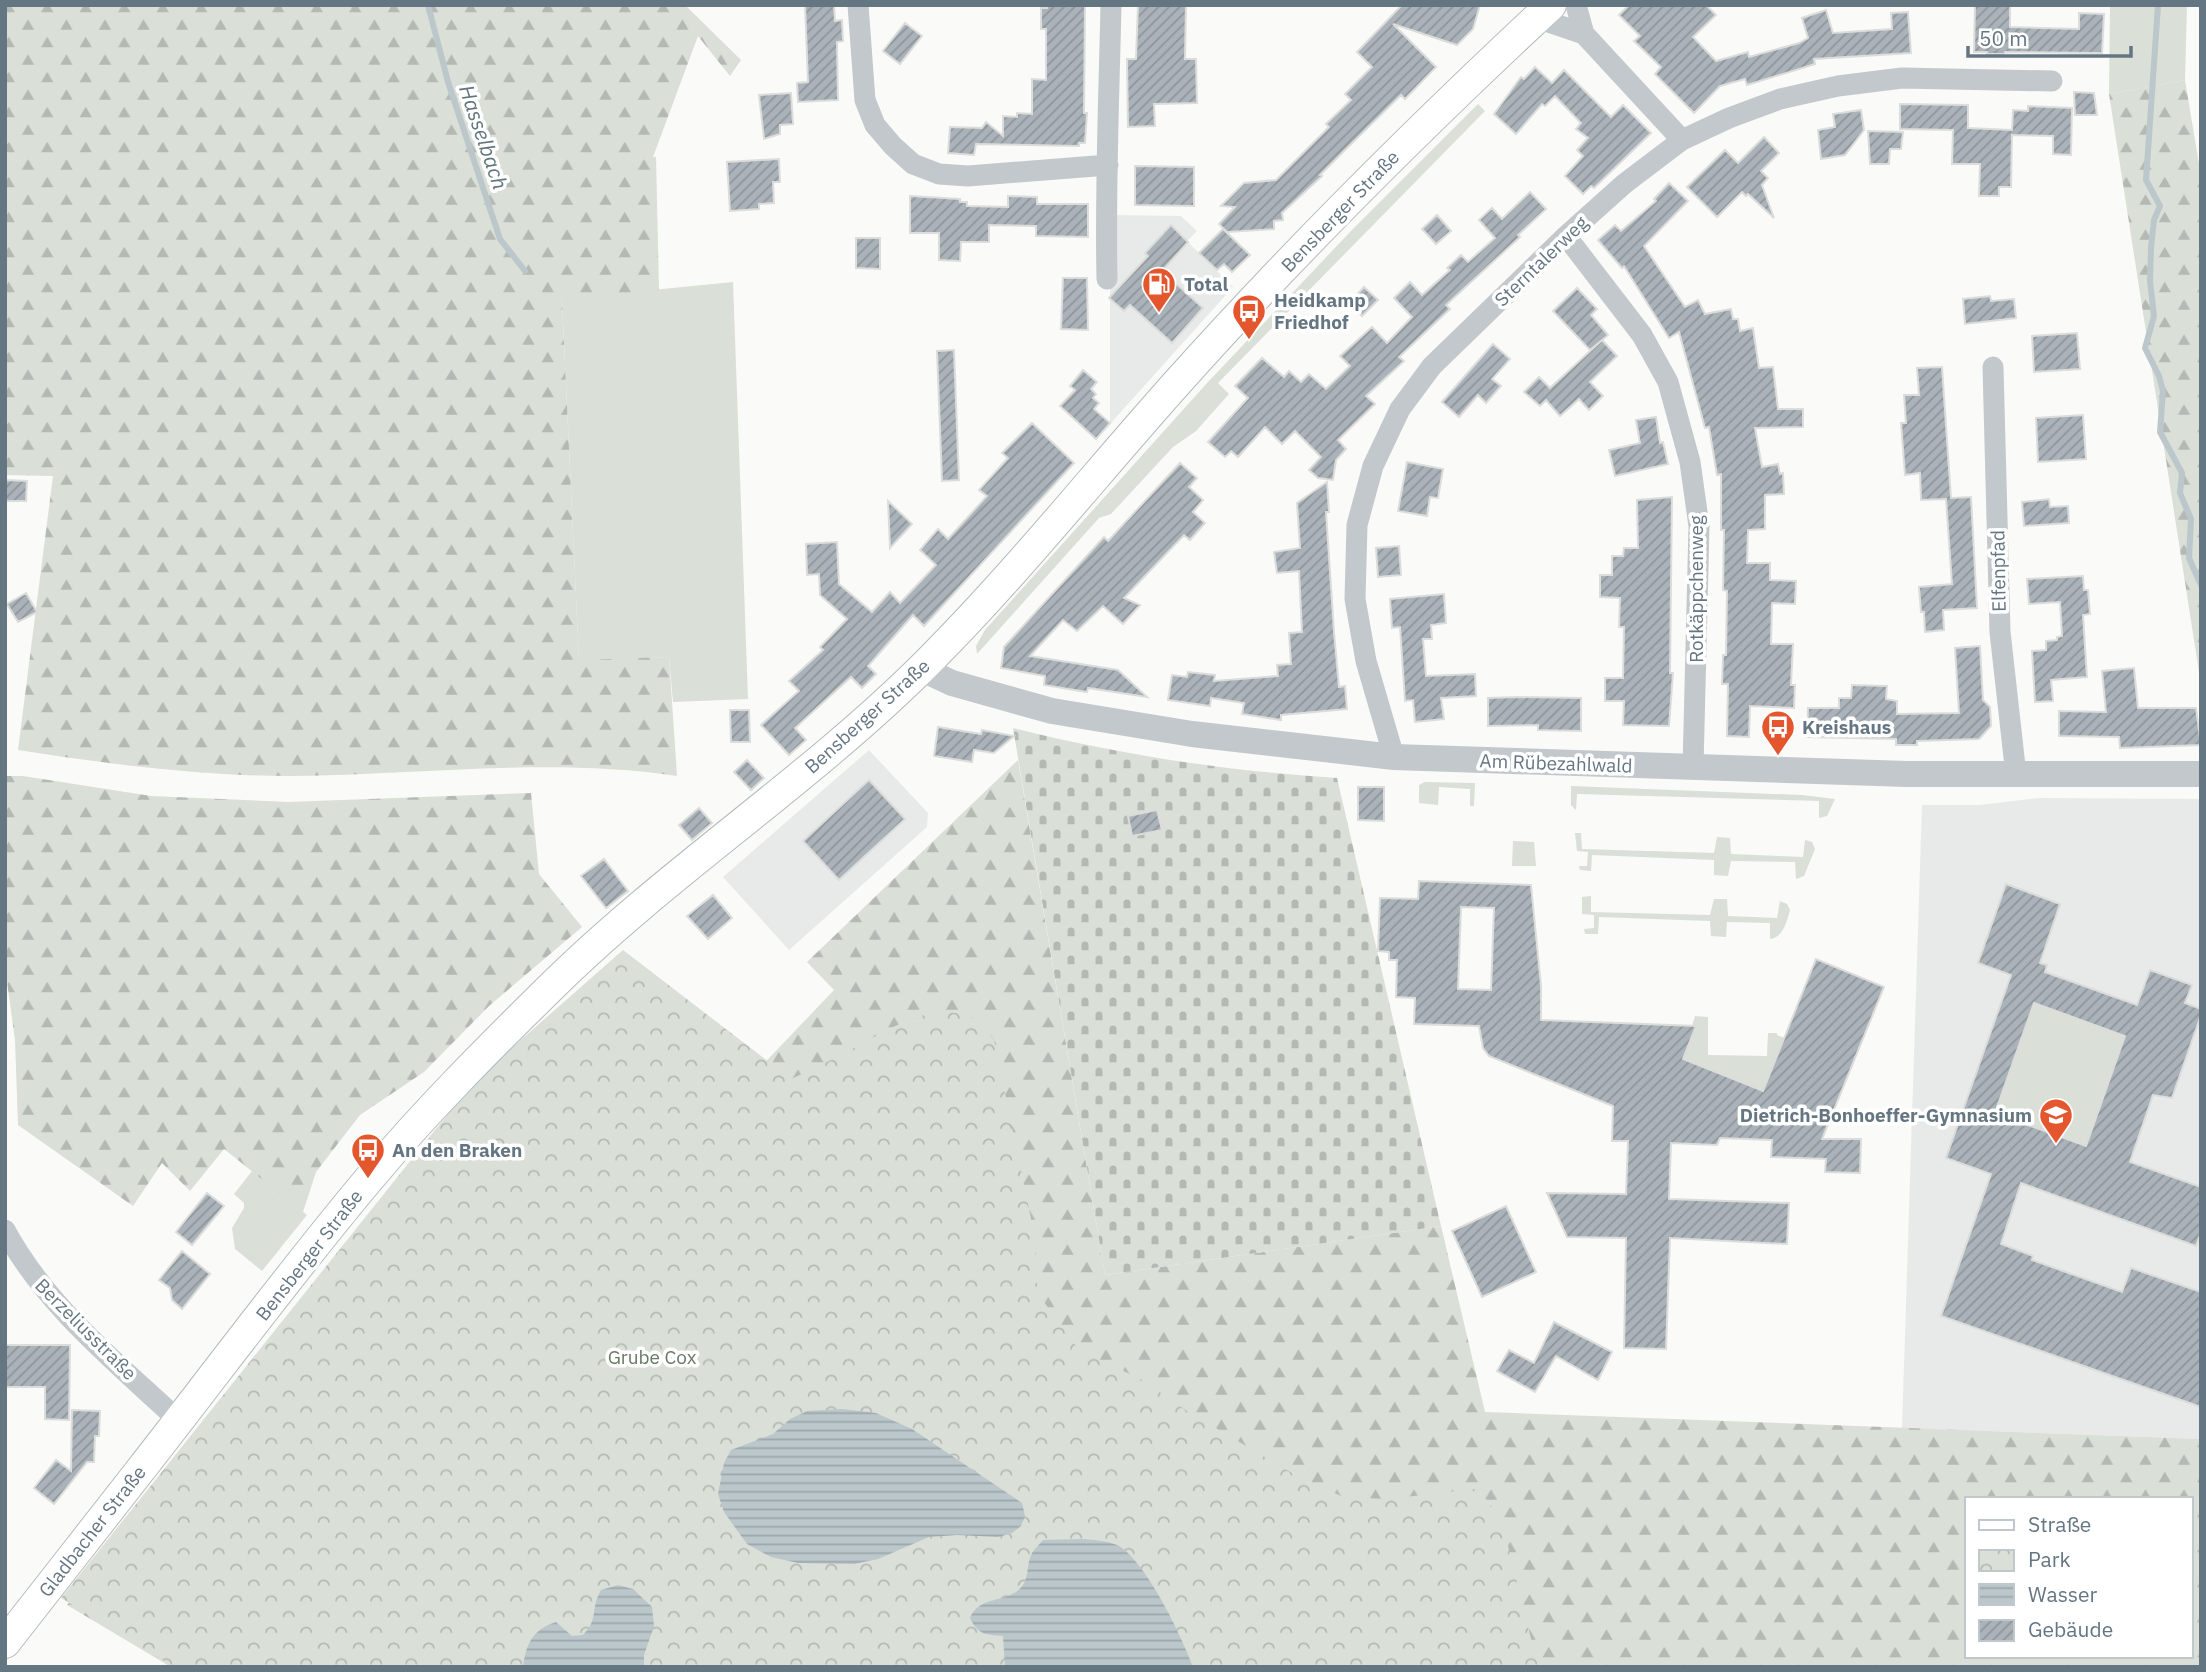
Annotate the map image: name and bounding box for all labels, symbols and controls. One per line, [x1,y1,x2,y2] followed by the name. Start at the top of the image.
[1968,14,2131,58] scale bar
[1979,24,2028,52] text: 50 m
[453,81,515,193] water label: Hasselbach
[1276,145,1404,277] street label: Bensberger Straße
[1489,211,1593,311] street label: Sterntalerweg
[1140,265,1178,314] fuel station icon: Total
[1184,272,1229,296] place label: Total
[1274,288,1366,334] place label: Heidkamp Friedhof
[1230,292,1268,341] bus stop icon: Heidkamp Friedhof
[1684,515,1708,663] street label: Rotkäppchenweg
[1985,530,2011,612] street label: Elfenpfad
[800,654,934,778] street label: Bensberger Straße
[1759,708,1797,757] bus stop icon: Kreishaus
[1802,715,1891,739] place label: Kreishaus
[1479,748,1633,778] street label: Am Rübezahlwald
[2037,1096,2075,1145] school or university icon: Dietrich-Bonhoeffer-Gymnasium
[1740,1103,2032,1127] place label: Dietrich-Bonhoeffer-Gymnasium
[349,1131,387,1180] bus stop icon: An den Braken
[392,1138,522,1162] place label: An den Braken
[250,1185,368,1325] street label: Bensberger Straße
[30,1273,142,1385] street label: Berzeliusstraße
[608,1345,697,1369] park label: Grube Cox
[33,1460,151,1602] street label: Gladbacher Straße
[1965,1497,2192,1658] legend
[2028,1510,2091,1538] text: Straße
[2028,1545,2071,1573] text: Park
[2028,1580,2098,1608] text: Wasser
[2028,1615,2113,1643] text: Gebäude

